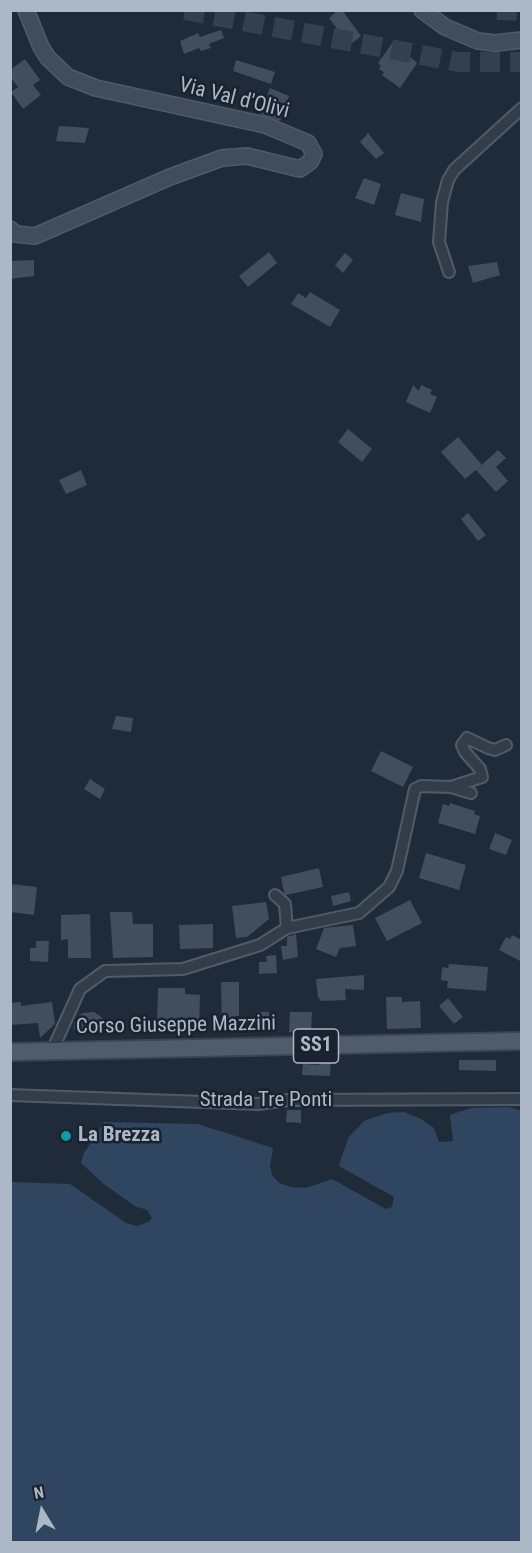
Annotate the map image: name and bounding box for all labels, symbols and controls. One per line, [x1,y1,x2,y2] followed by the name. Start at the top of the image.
[176,73,292,125] street label: Via Val d'Olivi
[76,1012,276,1040] street label: Corso Giuseppe Mazzini
[294,1029,338,1063] road number: SS1
[200,1088,332,1114] street label: Strada Tre Ponti
[78,1123,160,1149] place label: La Brezza
[59,1129,73,1143] marker: La Brezza
[12,1481,72,1541] north arrow
[32,1483,45,1503] text: N

